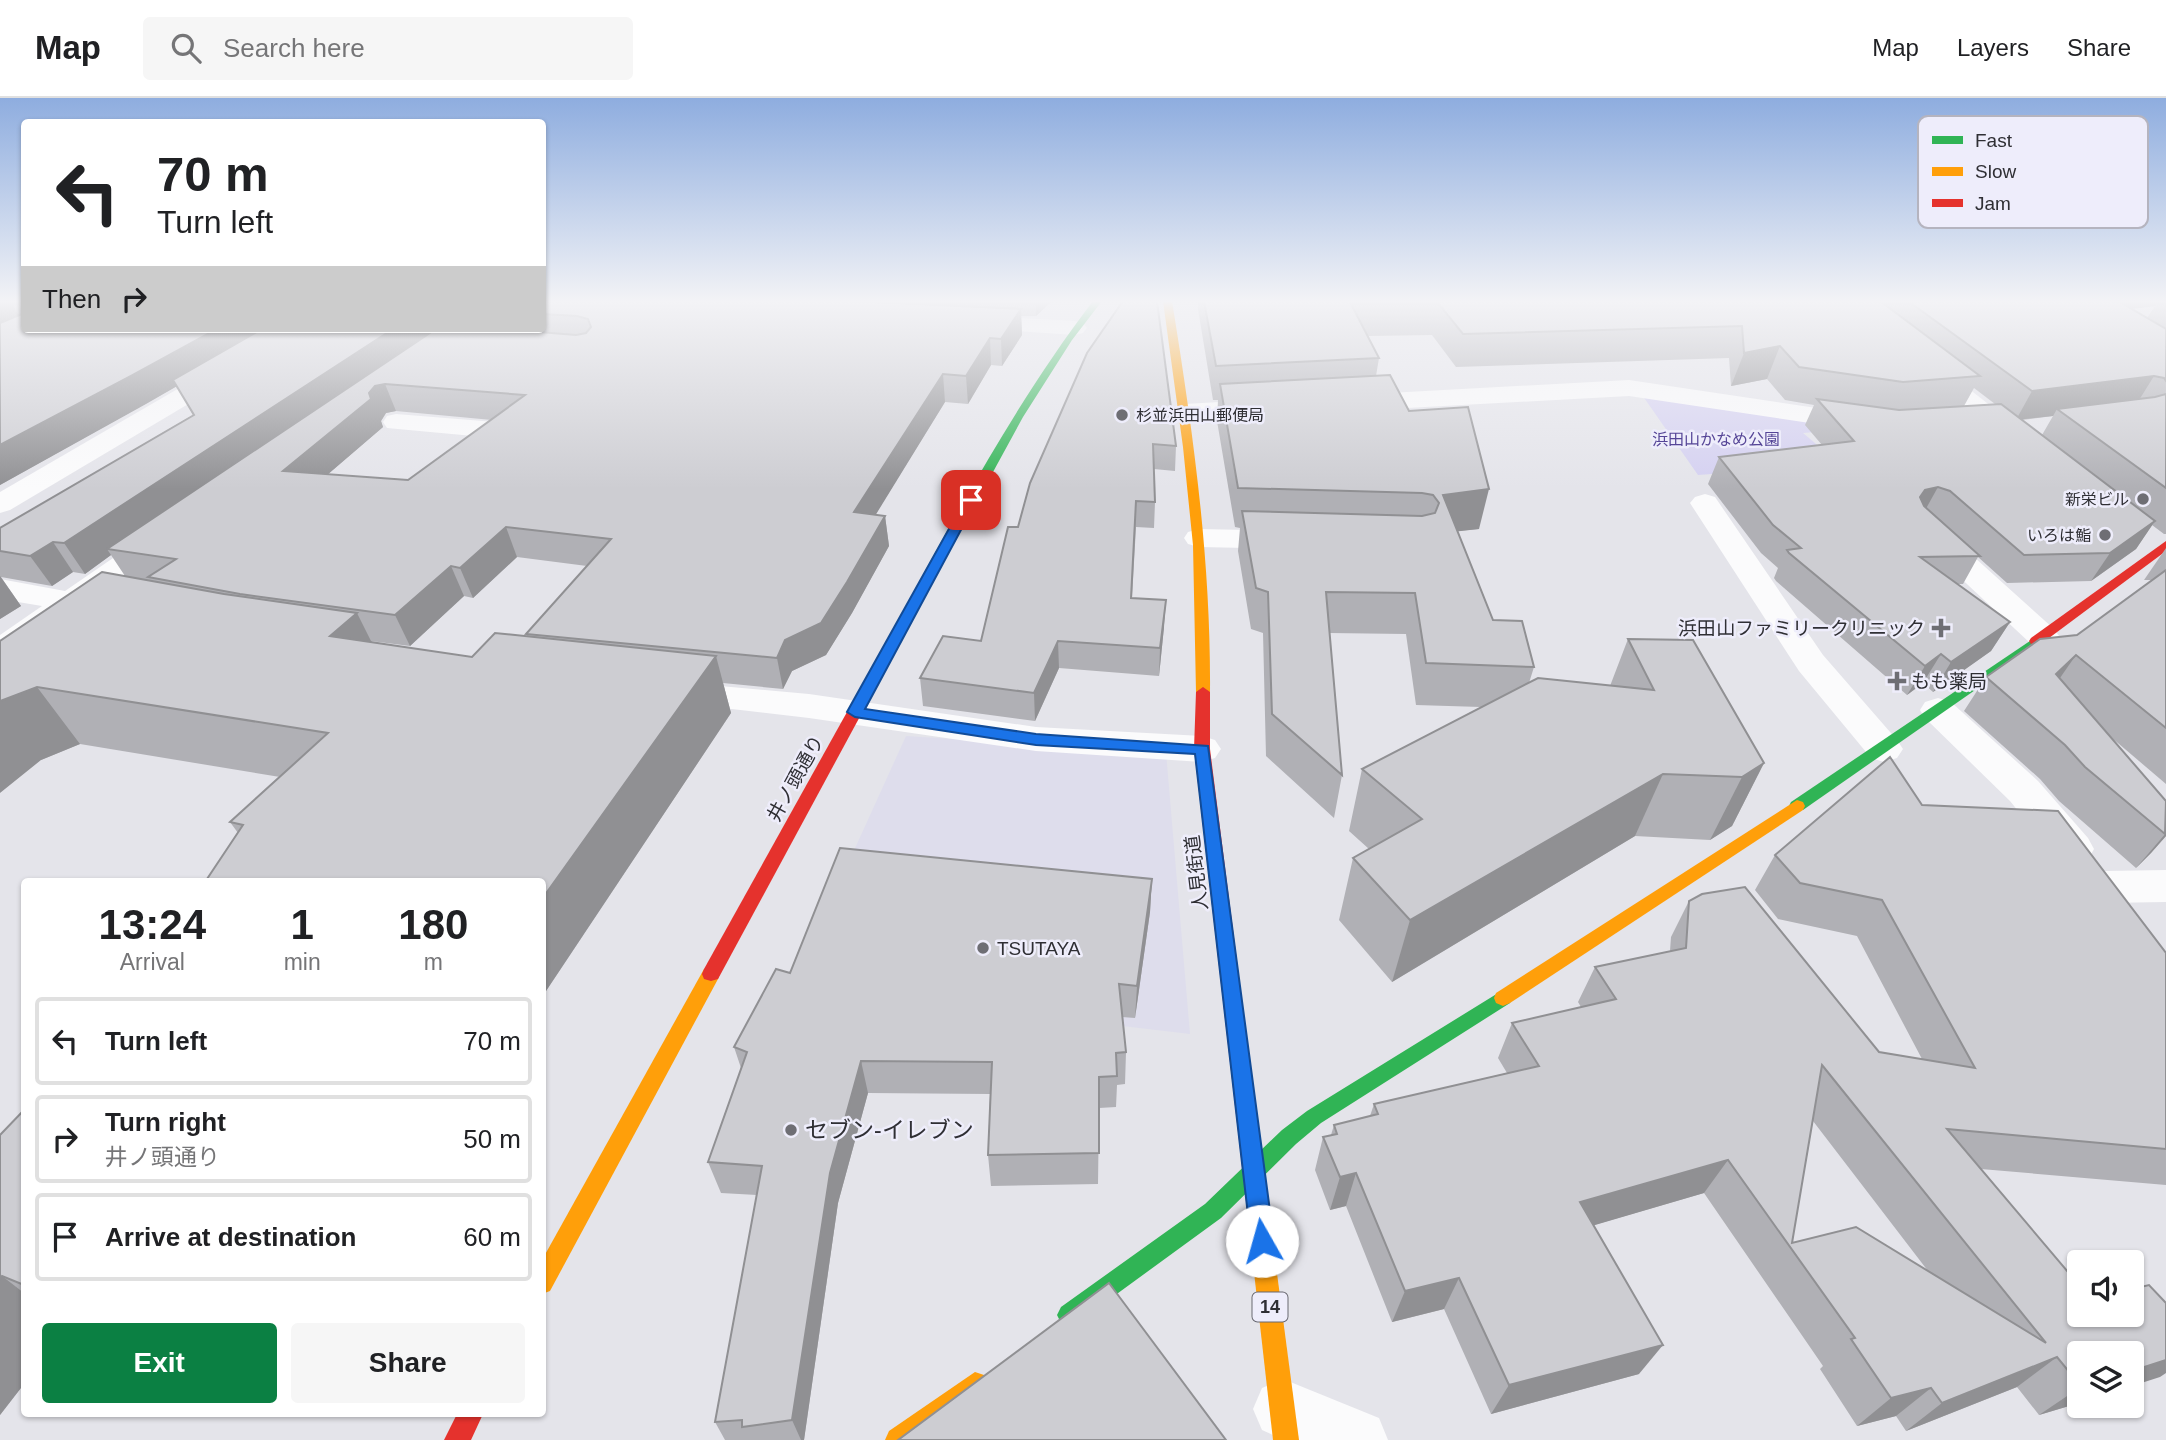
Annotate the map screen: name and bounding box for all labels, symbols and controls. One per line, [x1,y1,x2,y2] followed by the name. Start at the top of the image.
[143,17,633,80] search box
[35,29,101,66] text: Map
[167,29,205,67] icon: search
[223,33,365,63] text: Search here
[1872,34,1919,61] text: Map
[1957,34,2029,61] text: Layers
[2067,34,2131,61] text: Share
[1918,116,2148,228] legend
[1975,130,2013,151] text: Fast
[42,147,133,238] icon: left
[157,147,269,201] text: 70 m
[1975,161,2016,182] text: Slow
[1975,193,2011,214] text: Jam
[157,204,273,240] text: Turn left
[115,280,153,318] icon: right
[42,284,101,314] text: Then
[1114,407,1130,423] marker: 杉並浜田山郵便局
[1136,407,1264,424] place label: 杉並浜田山郵便局
[1652,431,1780,448] park label: 浜田山かなめ公園
[941,470,1001,530] pin
[952,481,990,519] icon: arrive
[2065,491,2129,508] place label: 新栄ビル
[2135,491,2151,507] marker: 新栄ビル
[2027,527,2091,544] place label: いろは鮨
[2097,527,2113,543] marker: いろは鮨
[1678,618,1925,639] place label: 浜田山ファミリークリニック
[1931,618,1951,638] marker: 浜田山ファミリークリニック
[1911,671,1987,692] place label: もも薬局
[1889,673,1905,689] marker: もも薬局
[763,732,828,825] street label: 井ノ頭通り
[1181,834,1212,912] street label: 人見街道
[99,901,206,948] text: 13:24
[290,901,314,948] text: 1
[398,901,468,948] text: 180
[997,938,1081,959] place label: TSUTAYA
[975,940,991,956] marker: TSUTAYA
[120,949,185,975] text: Arrival
[284,949,321,975] text: min
[424,949,443,975] text: m
[46,1022,84,1060] icon: left
[105,1026,207,1056] text: Turn left
[463,1026,521,1056] text: 70 m
[105,1107,226,1137] text: Turn right
[805,1117,974,1143] place label: セブン-イレブン
[46,1120,84,1158] icon: right
[783,1122,799,1138] marker: セブン-イレブン
[463,1124,521,1154] text: 50 m
[105,1144,220,1170] text: 井ノ頭通り
[1225,1204,1299,1278] position arrow
[46,1218,84,1256] icon: arrive
[105,1222,356,1252] text: Arrive at destination
[463,1222,521,1252] text: 60 m
[2067,1250,2144,1418] map controls
[2067,1250,2144,1327] button: sound
[1252,1292,1288,1322] road number: 14
[42,1323,277,1403] button: Exit
[291,1323,525,1403] button: Share
[2067,1341,2144,1418] button: layers

